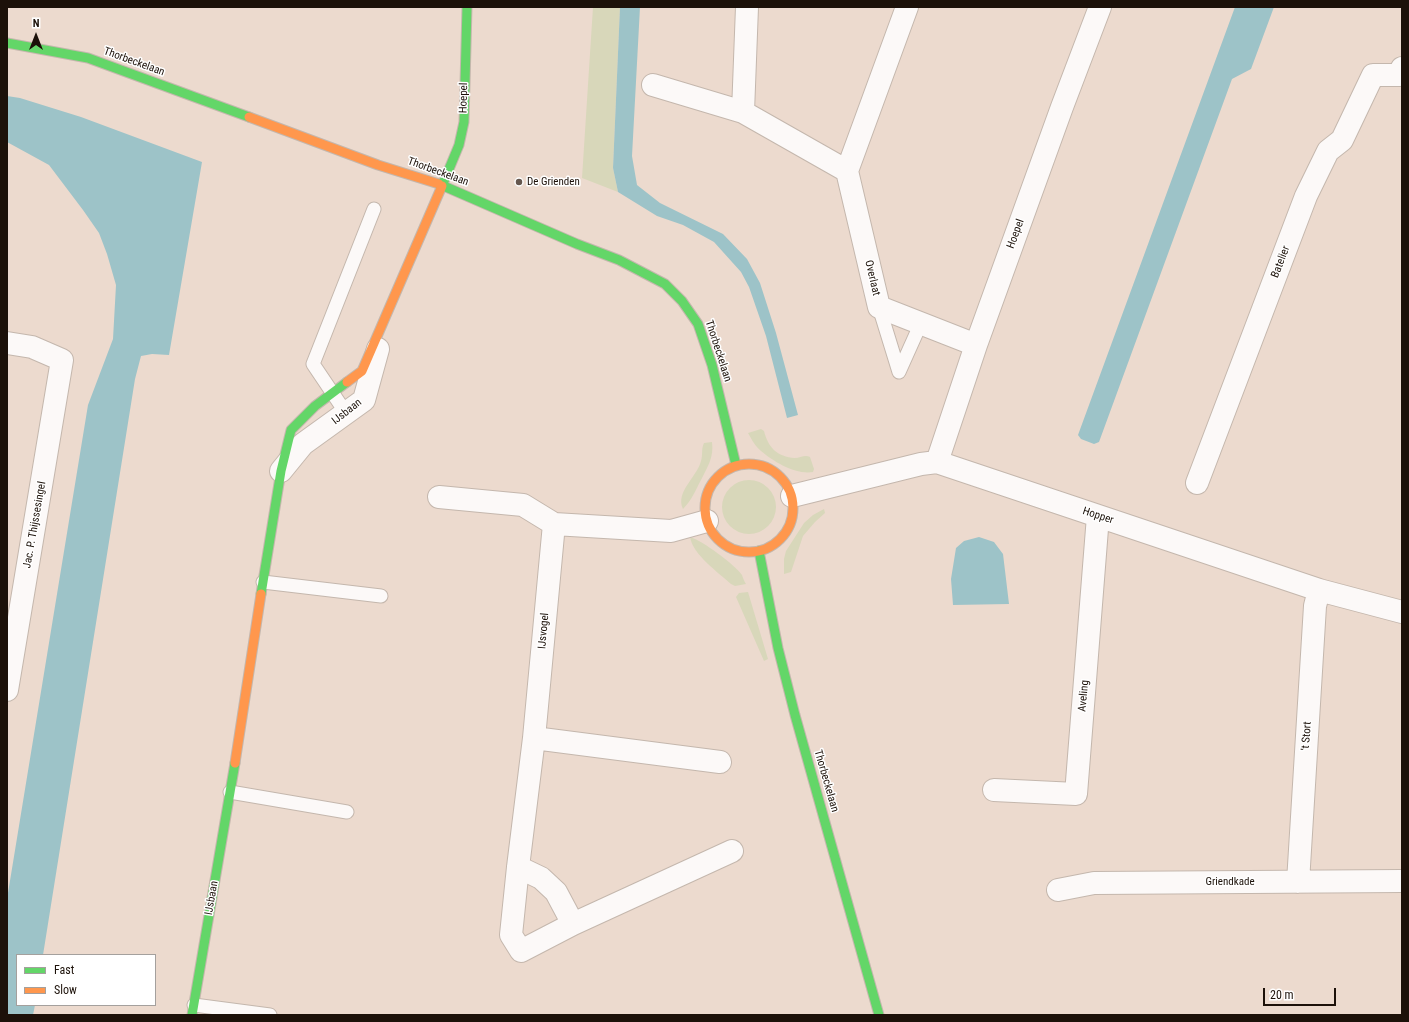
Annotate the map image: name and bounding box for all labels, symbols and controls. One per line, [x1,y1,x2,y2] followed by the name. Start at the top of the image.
[16,16,56,56] north arrow
[33,17,39,30] text: N
[102,45,166,79] street label: Thorbeckelaan
[457,83,471,113] street label: Hoepel
[406,155,470,189] street label: Thorbeckelaan
[527,175,580,189] place label: De Grienden
[514,177,524,187] marker: De Grienden
[1005,217,1027,251] street label: Hoepel
[1269,244,1293,280] street label: Batelier
[862,259,882,297] street label: Overlaat
[702,319,734,383] street label: Thorbeckelaan
[329,396,365,428] street label: IJsbaan
[21,480,49,570] street label: Jac. P. Thijssesingel
[1081,505,1115,527] street label: Hopper
[536,612,552,650] street label: IJsvogel
[1076,680,1092,712] street label: Aveling
[1299,721,1315,751] street label: 't Stort
[811,748,841,814] street label: Thorbeckelaan
[1205,875,1255,889] street label: Griendkade
[203,880,221,916] street label: IJsbaan
[16,954,156,1006] legend
[54,963,74,977] text: Fast
[1265,980,1338,1006] scale bar
[54,983,77,997] text: Slow
[1270,988,1294,1002] text: 20 m

